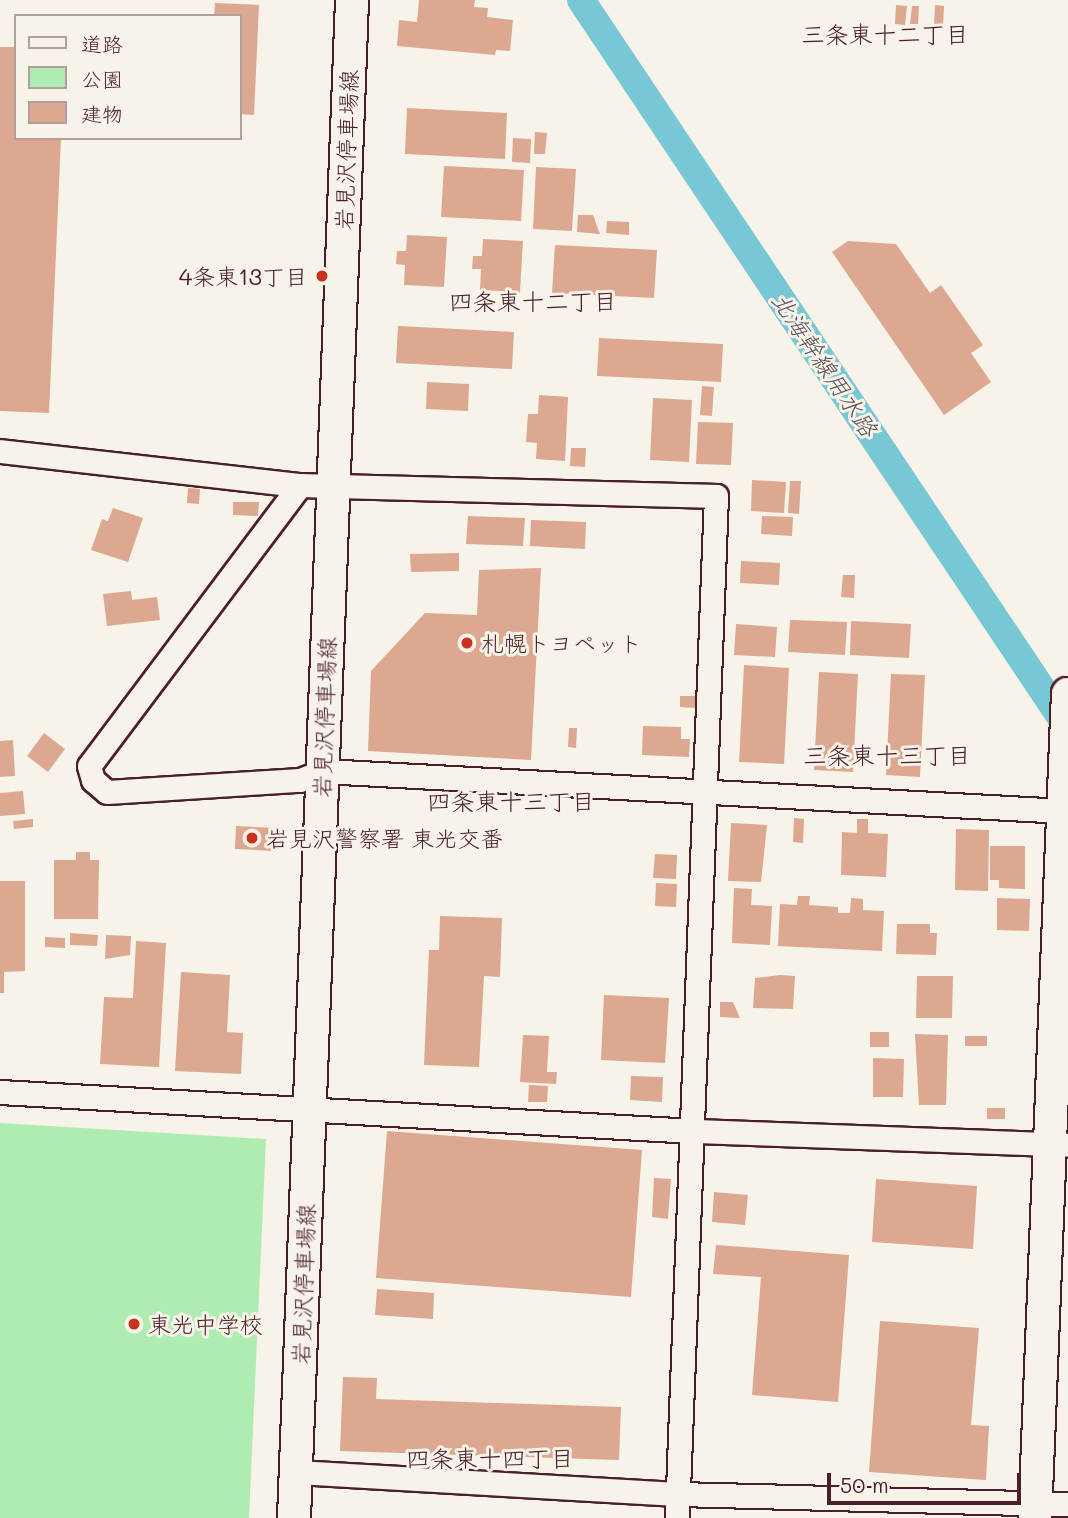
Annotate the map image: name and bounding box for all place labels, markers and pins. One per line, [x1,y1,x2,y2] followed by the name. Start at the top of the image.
[179,262,308,290] place label: 4条東13丁目
[314,268,330,284] marker: 4条東13丁目
[481,629,642,657] place label: 札幌トヨペット
[459,635,475,651] marker: 札幌トヨペット
[266,824,503,852] place label: 岩見沢警察署 東光交番
[244,830,260,846] marker: 岩見沢警察署 東光交番
[148,1310,263,1338] place label: 東光中学校
[126,1316,142,1332] marker: 東光中学校

